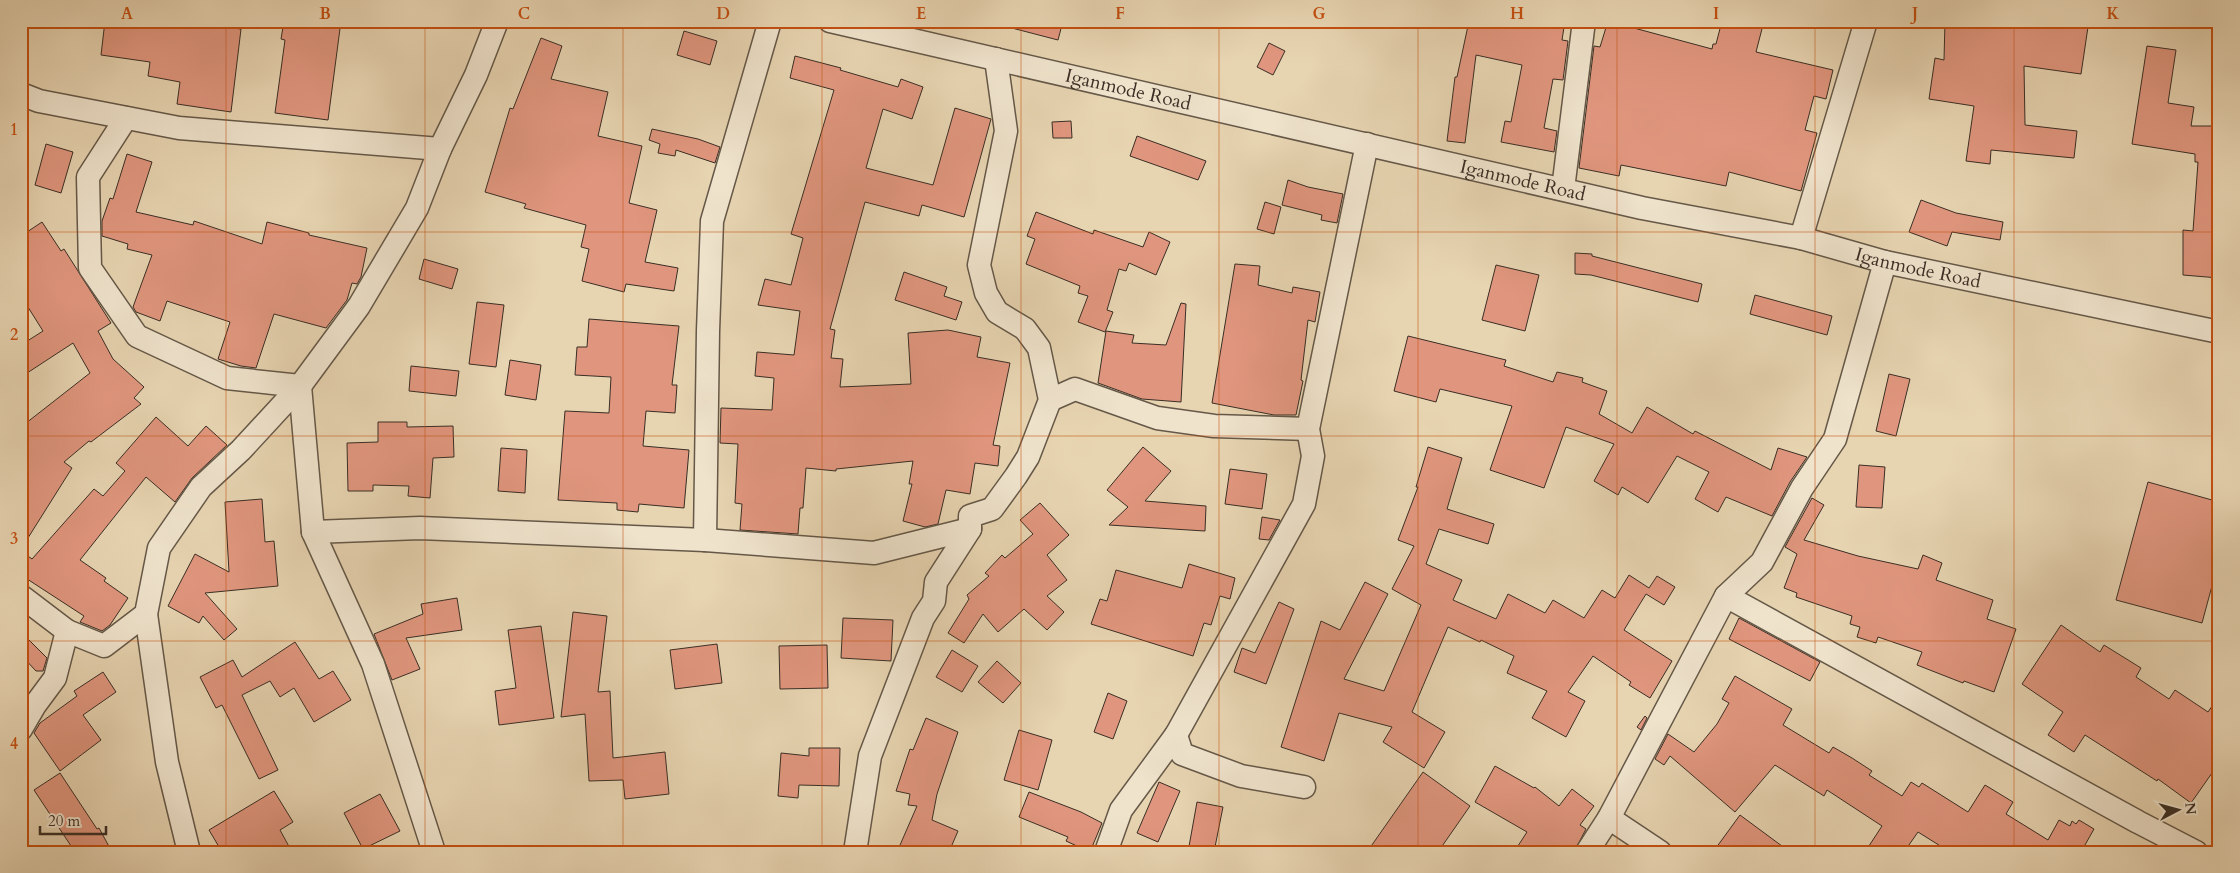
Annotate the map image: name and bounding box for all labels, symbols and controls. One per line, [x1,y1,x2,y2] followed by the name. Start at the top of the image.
[121,3,133,25] text: A
[319,3,331,25] text: B
[518,3,530,25] text: C
[716,3,730,25] text: D
[916,3,926,25] text: E
[1115,3,1125,25] text: F
[1312,3,1326,25] text: G
[1510,3,1524,25] text: H
[1713,3,1719,25] text: I
[1910,3,1918,25] text: J
[2107,3,2120,25] text: K
[1063,63,1194,117] street label: Iganmode Road
[10,119,18,141] text: 1
[1457,154,1588,208] street label: Iganmode Road
[1852,241,1983,295] street label: Iganmode Road
[10,324,18,346] text: 2
[10,528,18,550] text: 3
[10,733,18,755] text: 4
[2152,786,2202,836] north arrow
[2180,802,2201,816] text: N
[40,803,106,835] scale bar
[48,811,80,831] text: 20 m

